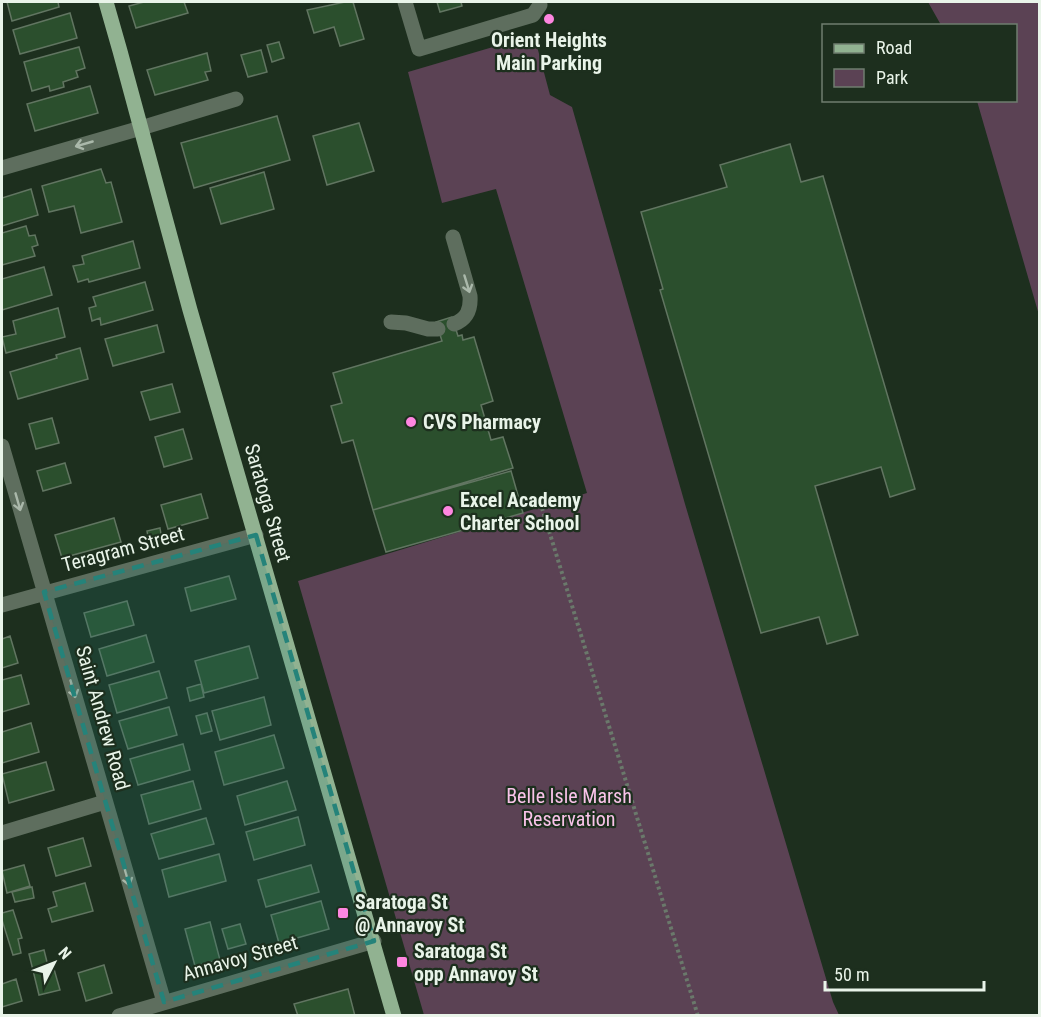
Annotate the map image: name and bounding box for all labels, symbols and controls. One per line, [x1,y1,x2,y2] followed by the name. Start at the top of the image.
[542,12,556,26] marker: Orient Heights Main Parking
[822,24,1017,102] legend
[491,28,607,75] place label: Orient Heights Main Parking
[876,37,912,58] text: Road
[876,67,908,88] text: Park
[75,139,94,150] one-way arrow
[462,274,473,293] one-way arrow
[423,410,541,434] place label: CVS Pharmacy
[404,415,418,429] marker: CVS Pharmacy
[240,441,296,565] street label: Saratoga Street
[460,488,581,535] place label: Excel Academy Charter School
[13,492,24,511] one-way arrow
[441,504,455,518] marker: Excel Academy Charter School
[59,521,187,577] street label: Teragram Street
[71,643,135,793] street label: Saint Andrew Road
[68,680,79,699] one-way arrow
[506,784,632,831] park label: Belle Isle Marsh Reservation
[122,867,134,886] one-way arrow
[355,890,464,937] place label: Saratoga St @ Annavoy St
[336,906,350,920] marker: Saratoga St @ Annavoy St
[180,930,300,986] street label: Annavoy Street
[24,933,84,993] north arrow
[414,939,538,986] place label: Saratoga St opp Annavoy St
[54,943,75,963] text: N
[825,954,984,992] scale bar
[395,955,409,969] marker: Saratoga St opp Annavoy St
[834,964,869,985] text: 50 m

